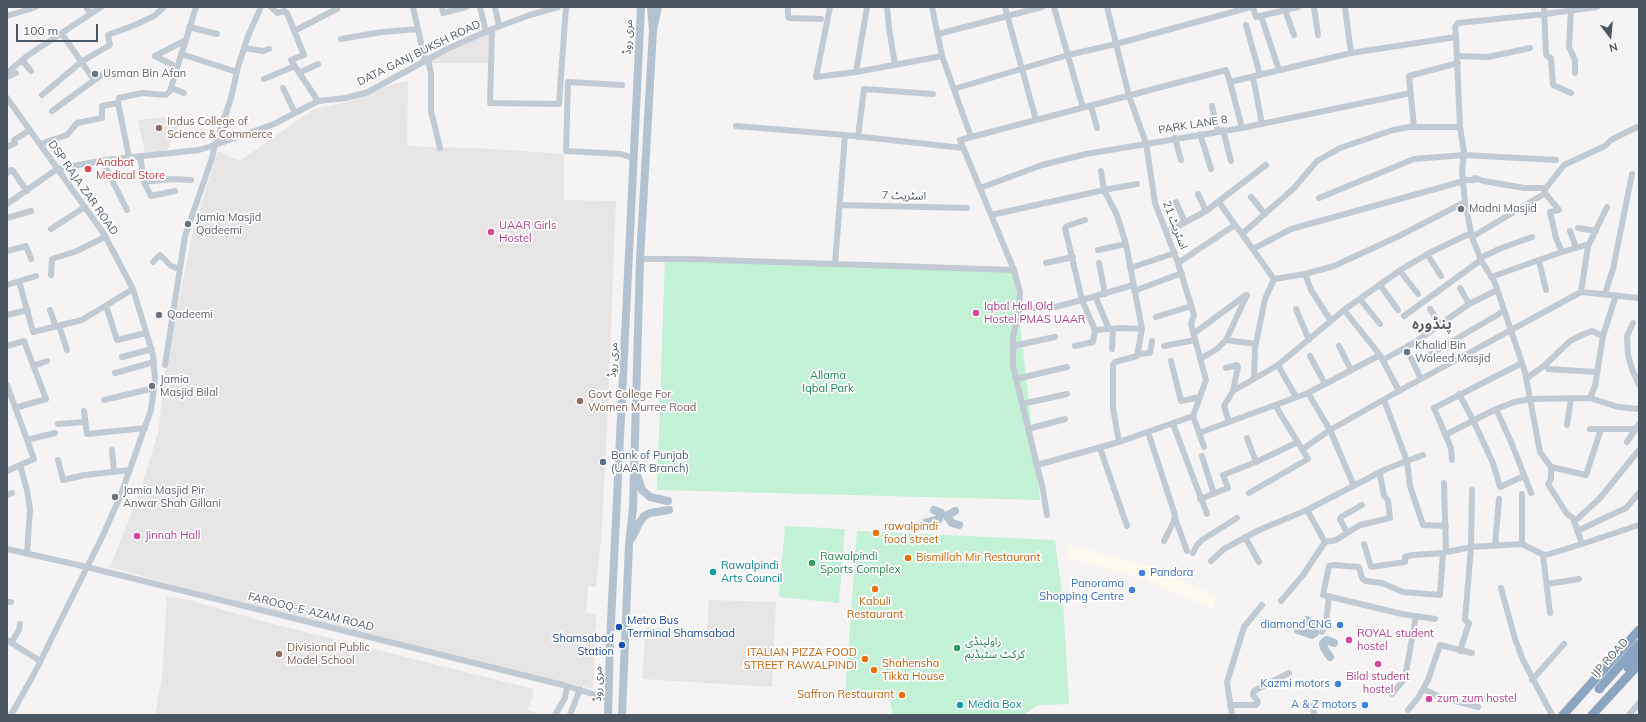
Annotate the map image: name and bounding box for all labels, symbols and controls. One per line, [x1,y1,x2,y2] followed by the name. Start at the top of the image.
[18,16,100,42] scale bar
[1590,16,1630,56] north arrow
[355,17,483,89] street label: DATA GANJ BUKSH ROAD
[620,19,636,55] street label: مری روڈ
[23,23,58,38] text: 100 m
[1607,40,1619,55] text: N
[103,67,186,81] place label: Usman Bin Afan
[90,69,100,79] marker: Usman Bin Afan
[1157,113,1229,137] street label: PARK LANE 8
[167,115,273,141] place label: Indus College of Science & Commerce
[154,123,164,133] marker: Indus College of Science & Commerce
[45,138,121,238] street label: DSP RAJA ZAR ROAD
[96,156,165,182] place label: Anabat Medical Store
[83,164,93,174] marker: Anabat Medical Store
[882,189,926,203] street label: اسٹریٹ 7
[1160,199,1190,251] street label: اسٹریٹ 21
[1469,202,1537,216] place label: Madni Masjid
[1456,204,1466,214] marker: Madni Masjid
[196,211,261,237] place label: Jamia Masjid Qadeemi
[183,219,193,229] marker: Jamia Masjid Qadeemi
[499,219,556,245] place label: UAAR Girls Hostel
[486,227,496,237] marker: UAAR Girls Hostel
[984,300,1085,326] place label: Iqbal Hall Old Hostel PMAS UAAR
[167,308,213,322] place label: Qadeemi
[971,308,981,318] marker: Iqbal Hall Old Hostel PMAS UAAR
[154,310,164,320] marker: Qadeemi
[1412,315,1452,333] district label: پنڈورہ
[1415,339,1491,365] place label: Khalid Bin Waleed Masjid
[605,342,621,378] street label: مری روڈ
[1402,347,1412,357] marker: Khalid Bin Waleed Masjid
[802,369,854,395] park label: Allama Iqbal Park
[160,373,218,399] place label: Jamia Masjid Bilal
[147,381,157,391] marker: Jamia Masjid Bilal
[588,388,696,414] place label: Govt College For Women Murree Road
[575,396,585,406] marker: Govt College For Women Murree Road
[611,449,689,475] place label: Bank of Punjab (UAAR Branch)
[598,457,608,467] marker: Bank of Punjab (UAAR Branch)
[123,484,221,510] place label: Jamia Masjid Pir Anwar Shah Gillani
[110,492,120,502] marker: Jamia Masjid Pir Anwar Shah Gillani
[884,520,939,546] place label: rawalpindi food street
[871,528,881,538] marker: rawalpindi food street
[145,529,200,543] place label: Jinnah Hall
[132,531,142,541] marker: Jinnah Hall
[820,550,900,576] place label: Rawalpindi Sports Complex
[916,551,1040,565] place label: Bismillah Mir Restaurant
[903,553,913,563] marker: Bismillah Mir Restaurant
[807,558,817,568] marker: Rawalpindi Sports Complex
[721,559,782,585] place label: Rawalpindi Arts Council
[1150,566,1193,580] place label: Pandora
[708,567,718,577] marker: Rawalpindi Arts Council
[1137,568,1147,578] marker: Pandora
[1039,577,1124,603] place label: Panorama Shopping Centre
[870,584,880,594] marker: Kabuli Restaurant
[1127,585,1137,595] marker: Panorama Shopping Centre
[247,590,375,634] street label: FAROOQ-E-AZAM ROAD
[847,595,903,621] place label: Kabuli Restaurant
[627,614,735,640] place label: Metro Bus Terminal Shamsabad
[1261,618,1332,632] place label: diamond CNG
[1335,620,1345,630] marker: diamond CNG
[614,622,624,632] marker: Metro Bus Terminal Shamsabad
[1357,627,1434,653] place label: ROYAL student hostel
[553,632,614,658] place label: Shamsabad Station
[965,635,1025,661] place label: راولپنڈی کرکٹ سٹیڈیم
[1344,635,1354,645] marker: ROYAL student hostel
[1589,635,1631,681] street label: IJP ROAD
[617,640,627,650] marker: Shamsabad Station
[287,641,370,667] place label: Divisional Public Model School
[952,643,962,653] marker: راولپنڈی کرکٹ سٹیڈیم
[744,646,857,672] place label: ITALIAN PIZZA FOOD STREET RAWALPINDI
[274,649,284,659] marker: Divisional Public Model School
[860,654,870,664] marker: ITALIAN PIZZA FOOD STREET RAWALPINDI
[882,657,945,683] place label: Shahensha Tikka House
[1373,659,1383,669] marker: Bilal student hostel
[869,665,879,675] marker: Shahensha Tikka House
[591,666,605,702] street label: مری روڈ
[1346,670,1410,696] place label: Bilal student hostel
[1260,677,1330,691] place label: Kazmi motors
[1333,679,1343,689] marker: Kazmi motors
[797,688,894,702] place label: Saffron Restaurant
[897,690,907,700] marker: Saffron Restaurant
[1437,692,1517,706] place label: zum zum hostel
[1424,694,1434,704] marker: zum zum hostel
[968,698,1022,712] place label: Media Box
[1291,698,1357,712] place label: A & Z motors
[955,700,965,710] marker: Media Box
[1360,700,1370,710] marker: A & Z motors

